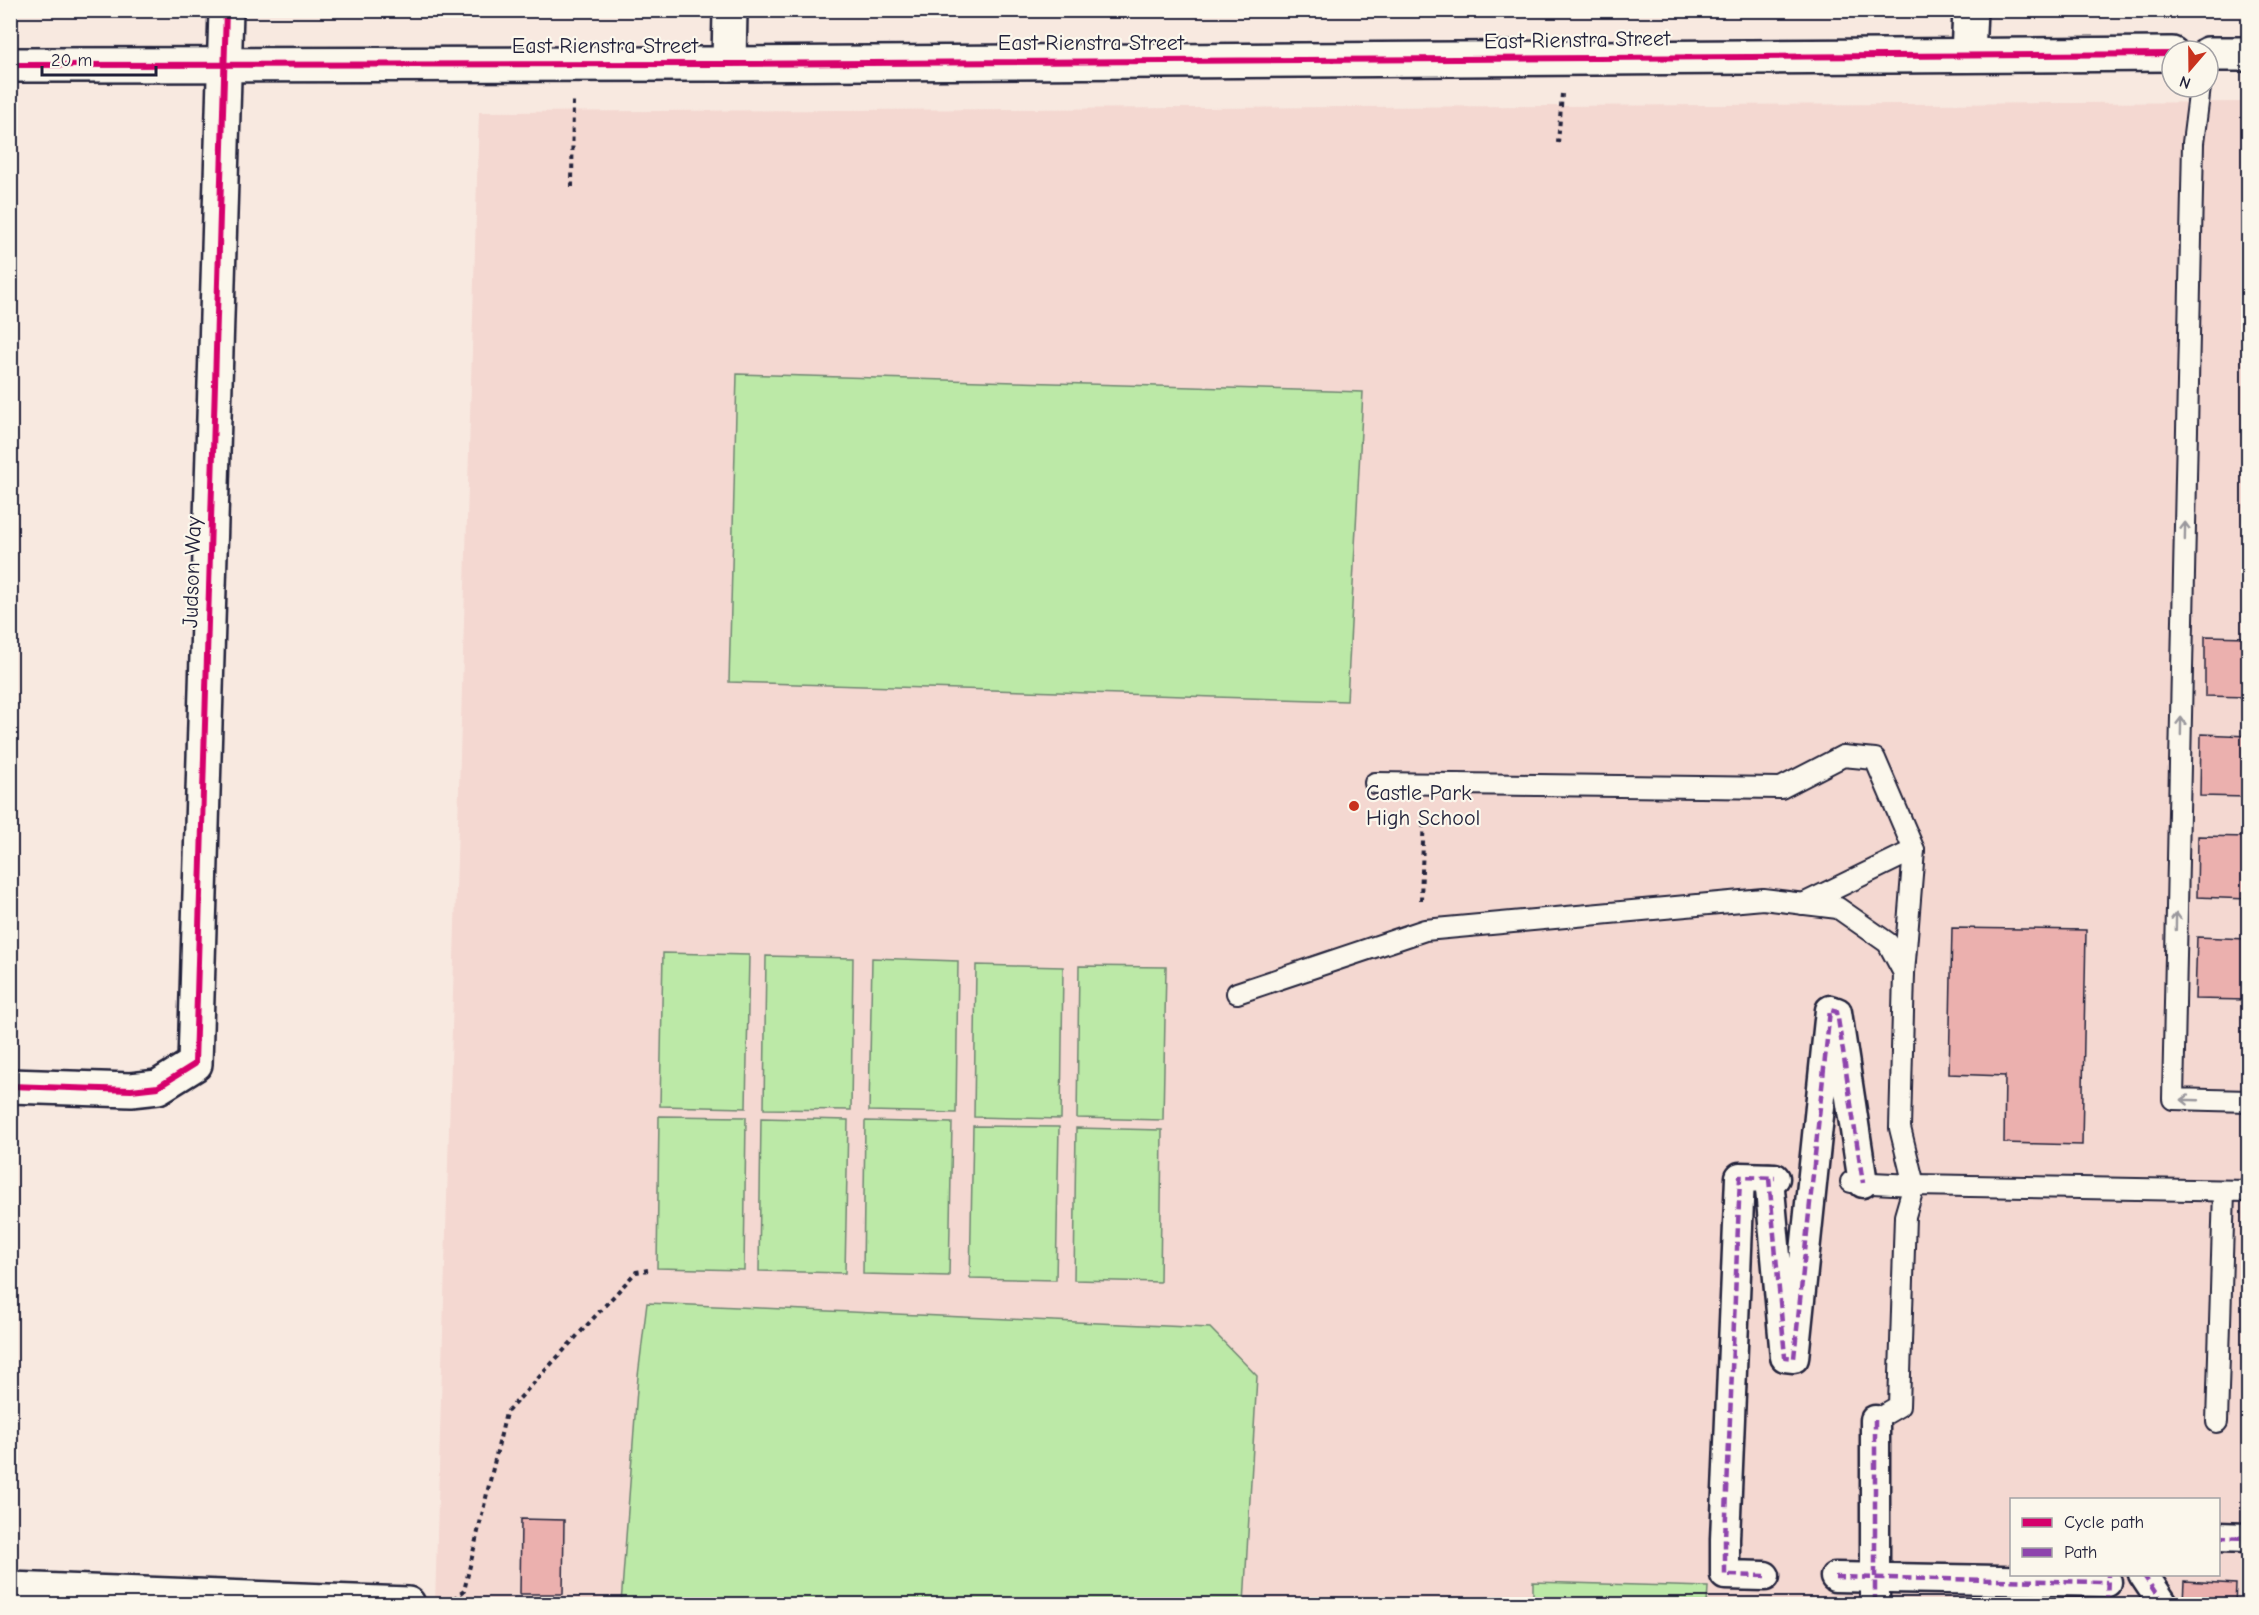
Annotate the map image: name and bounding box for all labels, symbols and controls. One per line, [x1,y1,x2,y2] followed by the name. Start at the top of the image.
[1484,25,1671,55] street label: East Rienstra Street
[998,30,1185,56] street label: East Rienstra Street
[512,33,699,59] street label: East Rienstra Street
[42,39,156,77] scale bar
[2160,39,2220,99] north arrow
[51,50,92,71] text: 20 m
[2177,72,2193,92] text: N
[177,515,207,628] street label: Judson Way
[2179,522,2191,542] one-way arrow
[2175,717,2186,737] one-way arrow
[1366,780,1480,831] place label: Castle Park High School
[1347,799,1361,813] marker: Castle Park High School
[2171,912,2182,932] one-way arrow
[2181,1094,2201,1105] one-way arrow
[2010,1498,2220,1576] legend
[2064,1512,2144,1533] text: Cycle path
[2064,1542,2097,1563] text: Path

